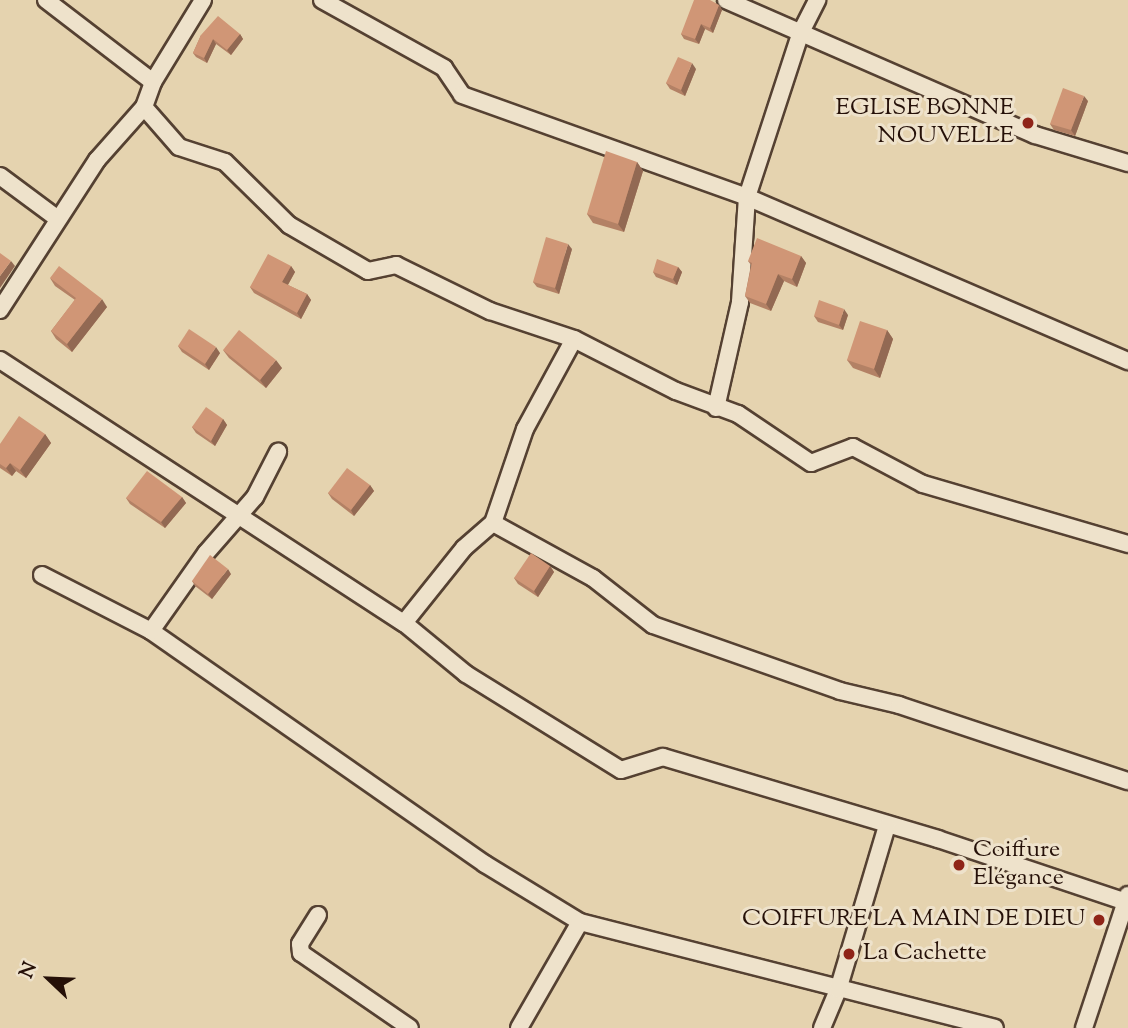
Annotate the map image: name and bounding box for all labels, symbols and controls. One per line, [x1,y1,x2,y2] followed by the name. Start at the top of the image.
[836,95,1014,151] place label: EGLISE BONNE NOUVELLE
[1020,115,1036,131] marker: EGLISE BONNE NOUVELLE
[973,837,1064,893] place label: Coiffure Elégance
[951,857,967,873] marker: Coiffure Elégance
[742,906,1085,934] place label: COIFFURE LA MAIN DE DIEU
[1091,912,1107,928] marker: COIFFURE LA MAIN DE DIEU
[863,940,987,968] place label: La Cachette
[14,944,84,1014] north arrow
[841,946,857,962] marker: La Cachette
[14,958,45,983] text: N

